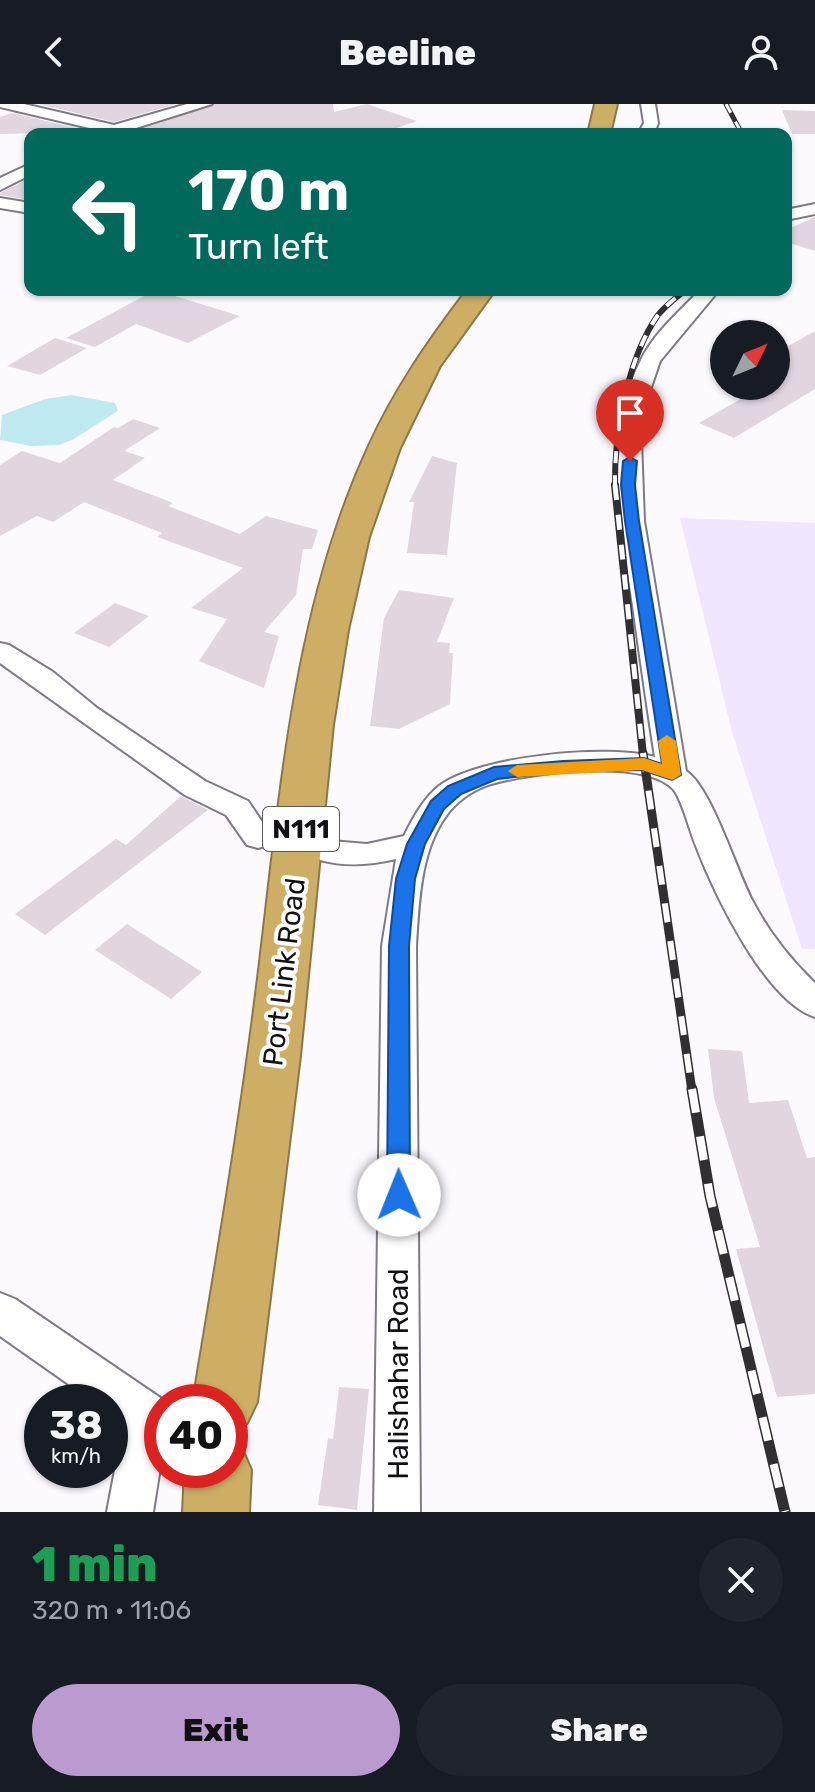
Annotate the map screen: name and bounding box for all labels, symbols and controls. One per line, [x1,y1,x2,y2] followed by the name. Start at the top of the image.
[32,30,76,74] icon: back
[739,30,783,74] icon: person
[339,31,476,74] text: Beeline
[188,158,349,224] text: 170 m
[56,160,160,264] icon: left
[188,225,329,268] text: Turn left
[710,320,790,400] north arrow
[710,320,790,400] map controls
[596,379,664,461] pin
[608,391,652,435] icon: arrive
[263,807,339,851] road number: N111
[256,876,312,1068] street label: Port Link Road
[357,1153,441,1237] position arrow
[382,1268,415,1480] street label: Halishahar Road
[144,1384,248,1488] speed limit sign: 40
[49,1402,103,1449] text: 38
[51,1444,101,1468] text: km/h
[32,1536,158,1593] text: 1 min
[699,1538,783,1622] button: close
[32,1595,191,1626] text: 320 m · 11:06
[32,1684,400,1776] button: Exit
[416,1684,783,1776] button: Share

